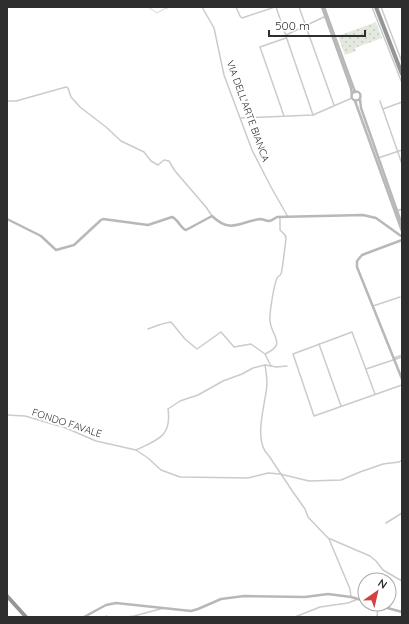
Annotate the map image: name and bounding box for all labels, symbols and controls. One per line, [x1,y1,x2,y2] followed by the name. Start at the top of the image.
[269,12,365,38] scale bar
[275,18,310,33] text: 500 m
[224,58,273,164] street label: VIA DELL'ARTE BIANCA
[30,406,104,441] street label: FONDO FAVALE
[357,572,397,612] north arrow
[375,576,390,592] text: N

